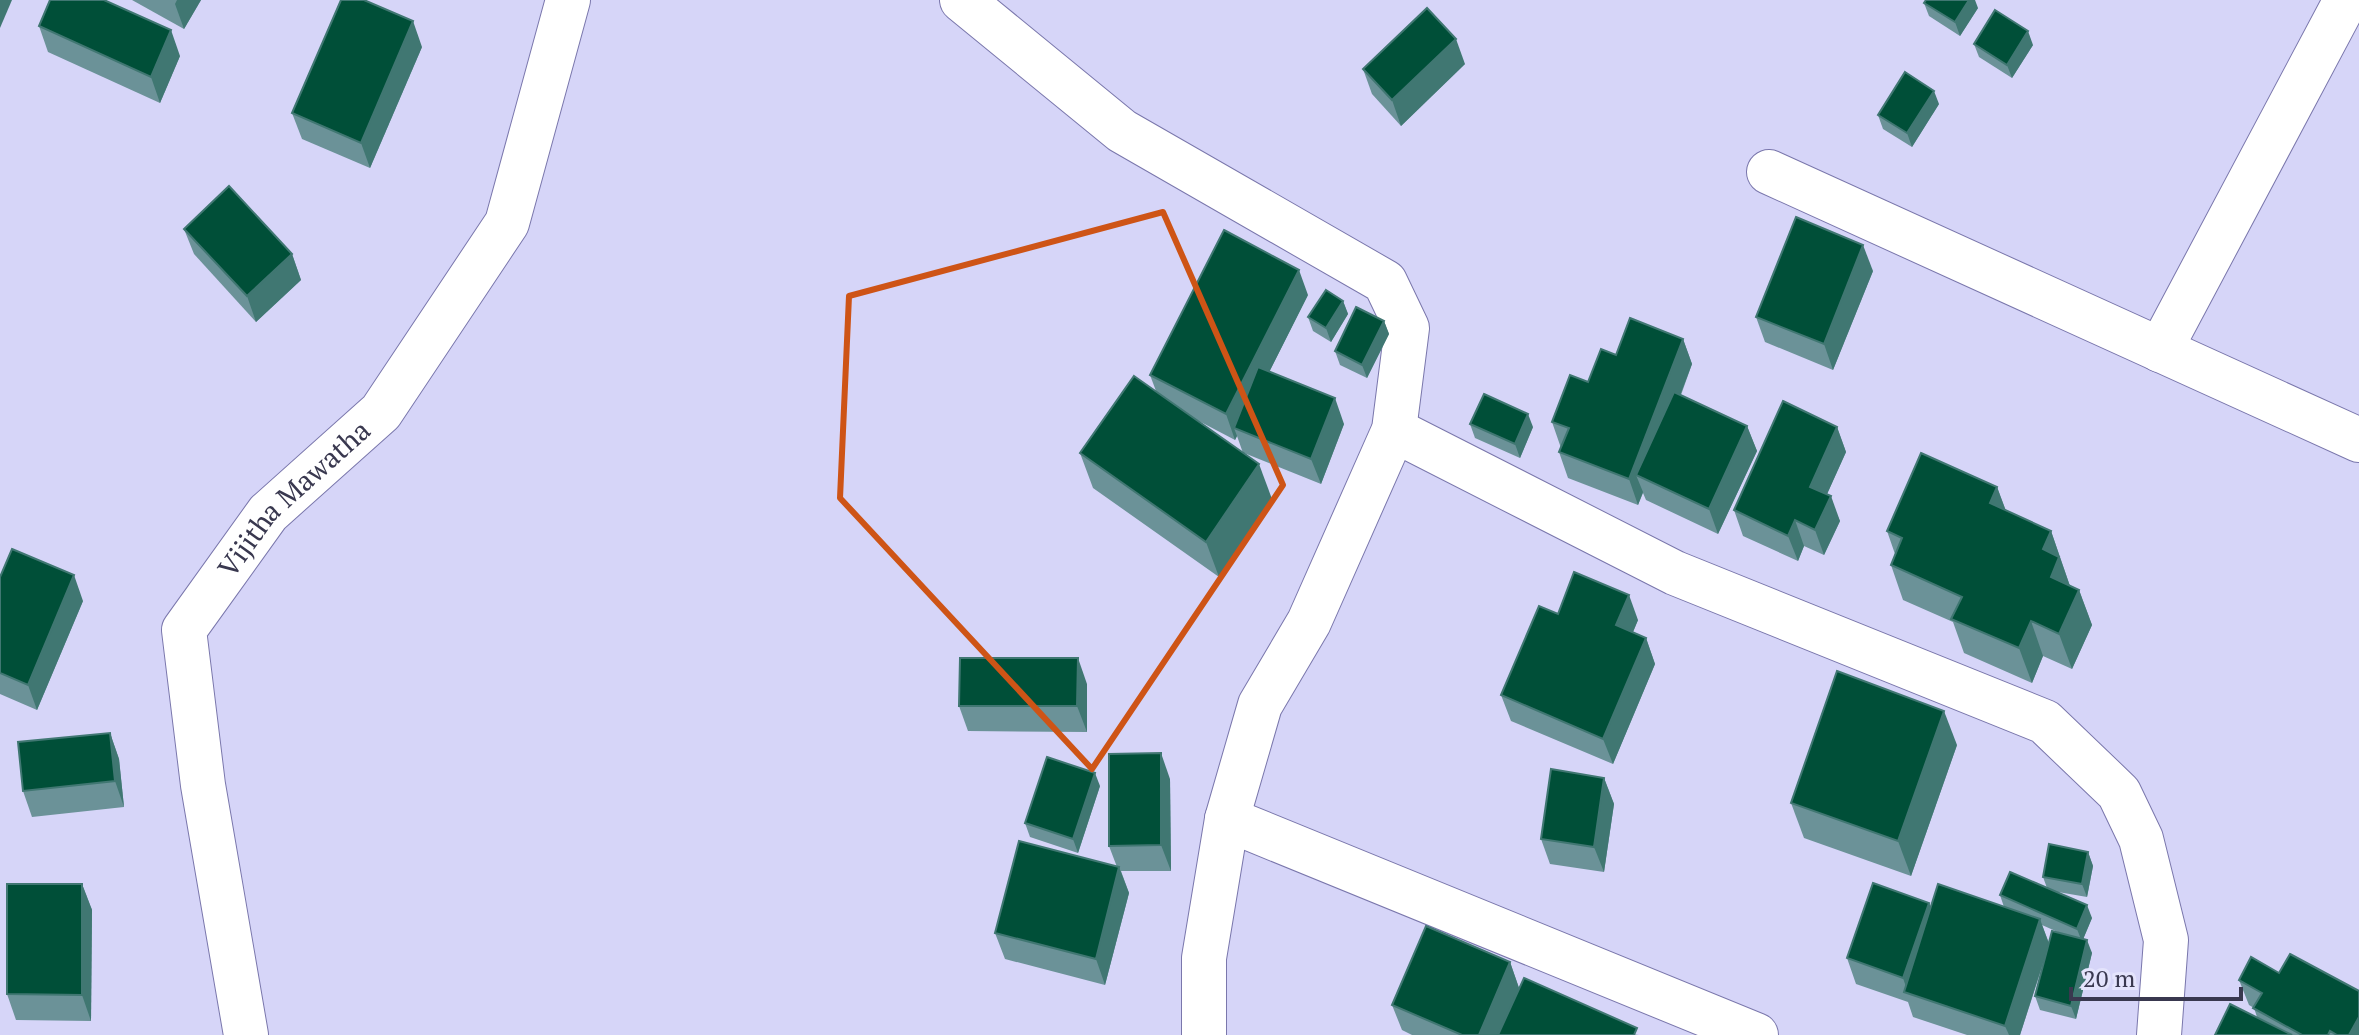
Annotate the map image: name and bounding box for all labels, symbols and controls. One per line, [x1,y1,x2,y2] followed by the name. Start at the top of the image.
[209,412,378,584] street label: Vijitha Mawatha
[2071,951,2241,1001] scale bar
[2083,962,2135,994] text: 20 m

